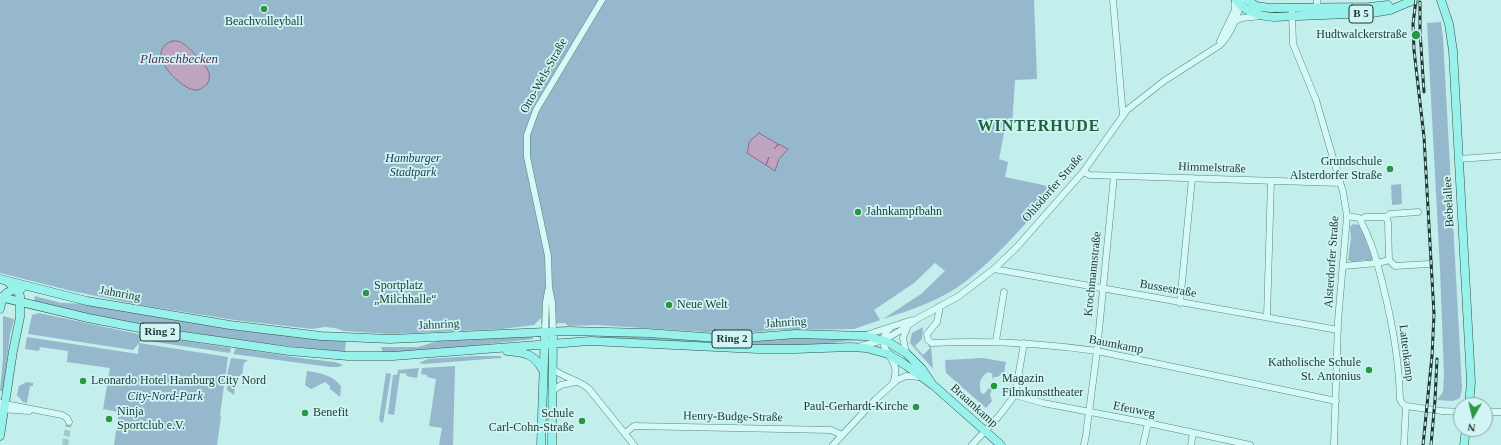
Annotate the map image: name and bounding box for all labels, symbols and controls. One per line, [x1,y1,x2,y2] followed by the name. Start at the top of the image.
[259,4,269,14] marker: Beachvolleyball
[1349,5,1373,23] road number: B 5
[225,15,303,29] place label: Beachvolleyball
[1316,28,1407,42] place label: Hudtwalckerstraße
[1410,29,1422,41] marker: Hudtwalckerstraße
[517,36,571,116] street label: Otto-Wels-Straße
[140,52,218,68] water label: Planschbecken
[978,117,1100,137] district label: WINTERHUDE
[1019,151,1087,225] street label: Ohlsdorfer Straße
[385,152,441,180] park label: Hamburger Stadtpark
[1290,155,1382,183] place label: Grundschule Alsterdorfer Straße
[1178,160,1246,176] street label: Himmelstraße
[1385,164,1395,174] marker: Grundschule Alsterdorfer Straße
[1440,176,1458,228] street label: Bebelallee
[866,205,942,219] place label: Jahnkampfbahn
[853,207,863,217] marker: Jahnkampfbahn
[1322,215,1342,309] street label: Alsterdorfer Straße
[1081,231,1105,317] street label: Krochmannstraße
[1139,277,1197,301] street label: Bussestraße
[374,279,437,307] place label: Sportplatz „Milchhalle“
[98,283,142,305] street label: Jahnring
[361,288,371,298] marker: Sportplatz „Milchhalle“
[677,298,728,312] place label: Neue Welt
[664,300,674,310] marker: Neue Welt
[765,314,807,332] street label: Jahnring
[418,317,460,333] street label: Jahnring
[140,323,180,341] road number: Ring 2
[1395,324,1417,382] street label: Lattenkamp
[712,330,752,348] road number: Ring 2
[1087,333,1145,357] street label: Baumkamp
[1268,356,1361,384] place label: Katholische Schule St. Antonius
[1364,365,1374,375] marker: Katholische Schule St. Antonius
[1002,372,1083,400] place label: Magazin Filmkunsttheater
[91,374,266,388] place label: Leonardo Hotel Hamburg City Nord
[78,376,88,386] marker: Leonardo Hotel Hamburg City Nord
[947,381,1001,431] street label: Braamkamp
[989,381,999,391] marker: Magazin Filmkunsttheater
[127,390,203,404] park label: City-Nord-Park
[1453,397,1493,437] north arrow
[1112,399,1156,421] street label: Efeuweg
[803,400,908,414] place label: Paul-Gerhardt-Kirche
[911,402,921,412] marker: Paul-Gerhardt-Kirche
[117,405,185,433] place label: Ninja Sportclub e.V.
[313,406,348,420] place label: Benefit
[489,407,574,435] place label: Schule Carl-Cohn-Straße
[300,408,310,418] marker: Benefit
[683,409,783,425] street label: Henry-Budge-Straße
[104,414,114,424] marker: Ninja Sportclub e.V.
[577,416,587,426] marker: Schule Carl-Cohn-Straße
[1467,421,1476,434] text: N

